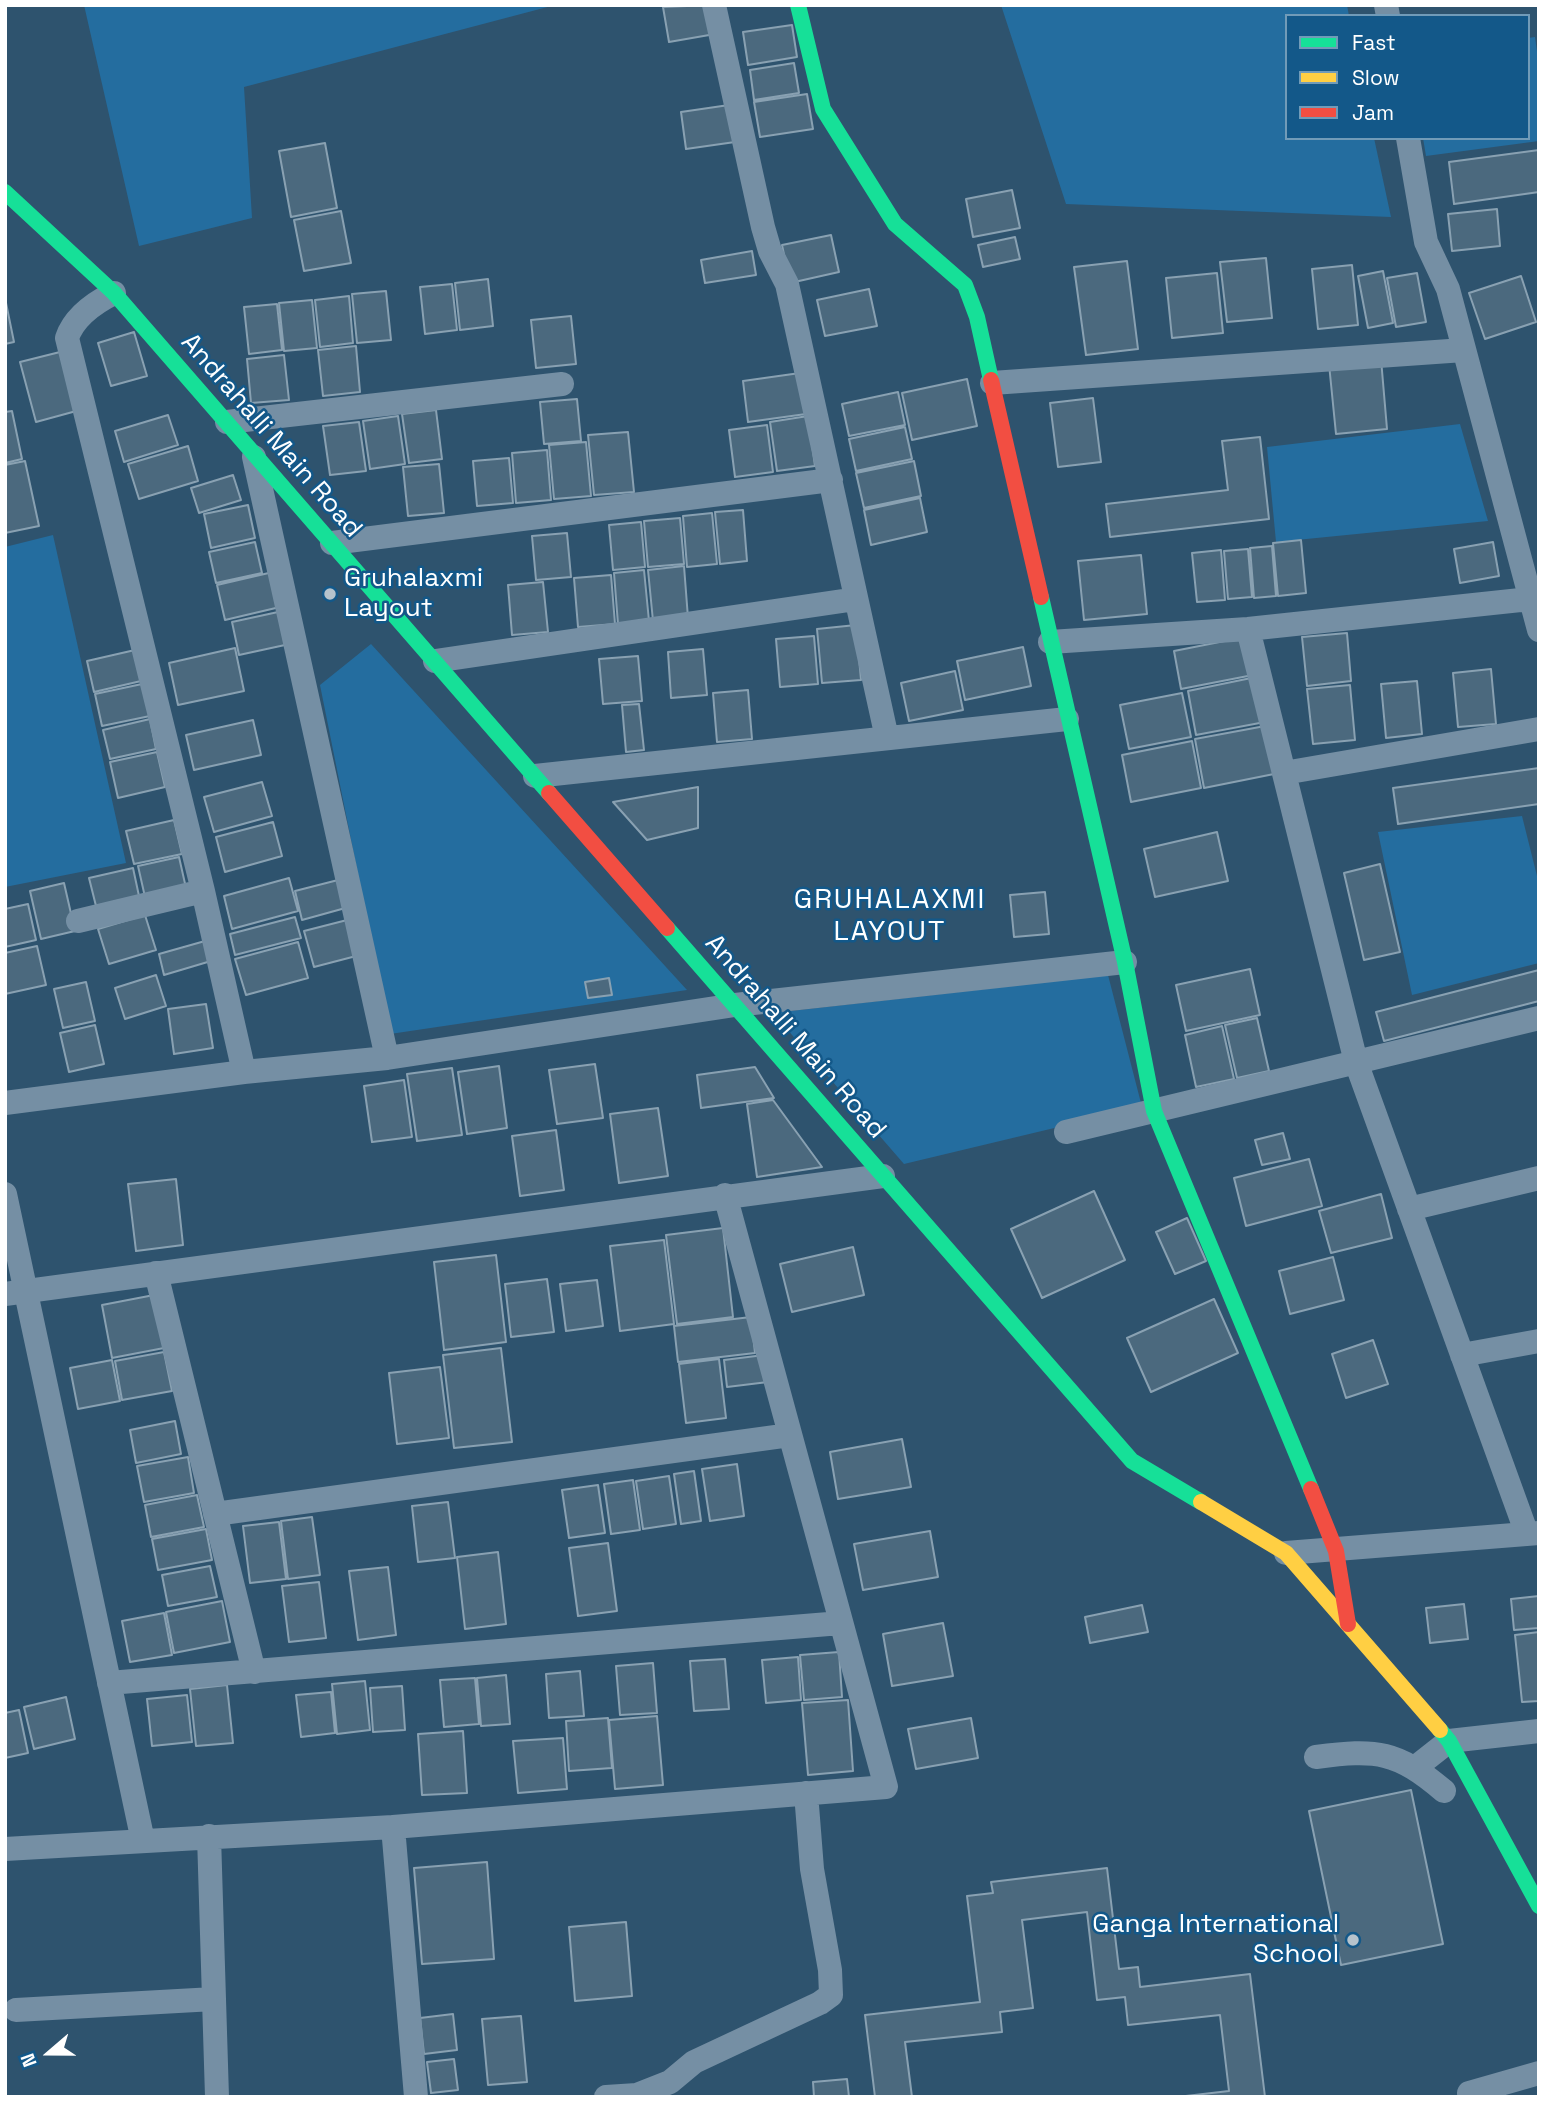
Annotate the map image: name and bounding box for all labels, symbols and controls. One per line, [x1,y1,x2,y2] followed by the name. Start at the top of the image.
[1285,14,1530,140] legend
[1352,29,1396,56] text: Fast
[1352,64,1400,91] text: Slow
[1352,99,1394,126] text: Jam
[174,328,368,544] street label: Andrahalli Main Road
[344,563,483,624] place label: Gruhalaxmi Layout
[322,586,338,602] marker: Gruhalaxmi Layout
[795,883,985,949] district label: GRUHALAXMI LAYOUT
[698,929,892,1145] street label: Andrahalli Main Road
[1092,1909,1339,1970] place label: Ganga International School
[1345,1932,1361,1948] marker: Ganga International School
[14,2018,84,2088] north arrow
[15,2050,43,2071] text: N

